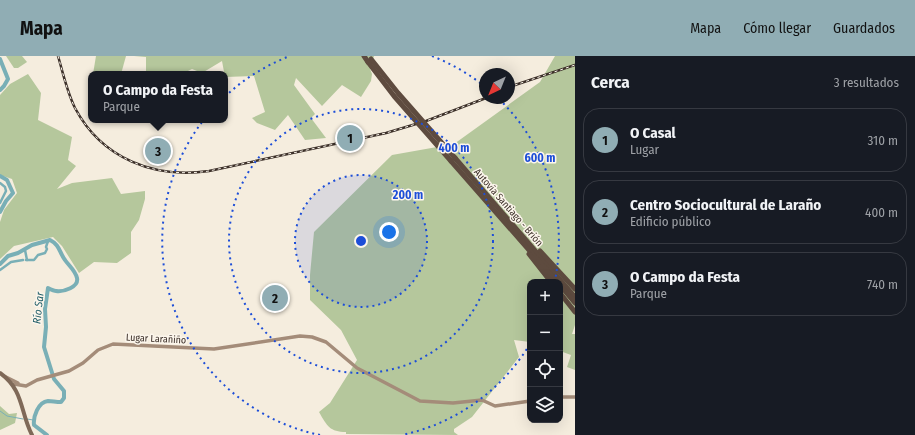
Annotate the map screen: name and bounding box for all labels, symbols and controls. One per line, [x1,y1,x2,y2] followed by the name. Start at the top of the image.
[20,17,63,40] text: Mapa
[690,20,721,37] text: Mapa
[743,20,811,37] text: Cómo llegar
[833,20,895,37] text: Guardados
[479,68,515,104] north arrow
[88,71,228,123] popup
[591,72,630,93] text: Cerca
[834,75,899,90] text: 3 resultados
[103,81,213,99] text: O Campo da Festa
[103,99,140,114] text: Parque
[337,123,363,153] pin: 1
[630,124,676,142] text: O Casal
[602,133,608,148] text: 1
[868,133,898,148] text: 310 m
[145,136,171,166] pin: 3
[439,141,469,155] text: 400 m
[630,142,659,157] text: Lugar
[524,151,556,165] text: 600 m
[471,166,546,249] street label: Autovía Santiago - Brión
[392,188,423,202] text: 200 m
[630,196,821,214] text: Centro Sociocultural de Laraño
[602,205,608,220] text: 2
[865,205,898,220] text: 400 m
[630,214,711,229] text: Edificio público
[379,222,399,242] your location
[354,234,368,248] centre of rings
[630,268,740,286] text: O Campo da Festa
[602,277,608,292] text: 3
[867,277,898,292] text: 740 m
[527,279,563,423] map controls
[527,279,563,315] button: +
[262,283,288,313] pin: 2
[630,286,667,301] text: Parque
[30,290,47,325] water label: Río Sar
[527,315,563,351] button: −
[125,331,186,347] street label: Lugar Larañiño
[527,351,563,387] button: locate
[527,387,563,423] button: layers

